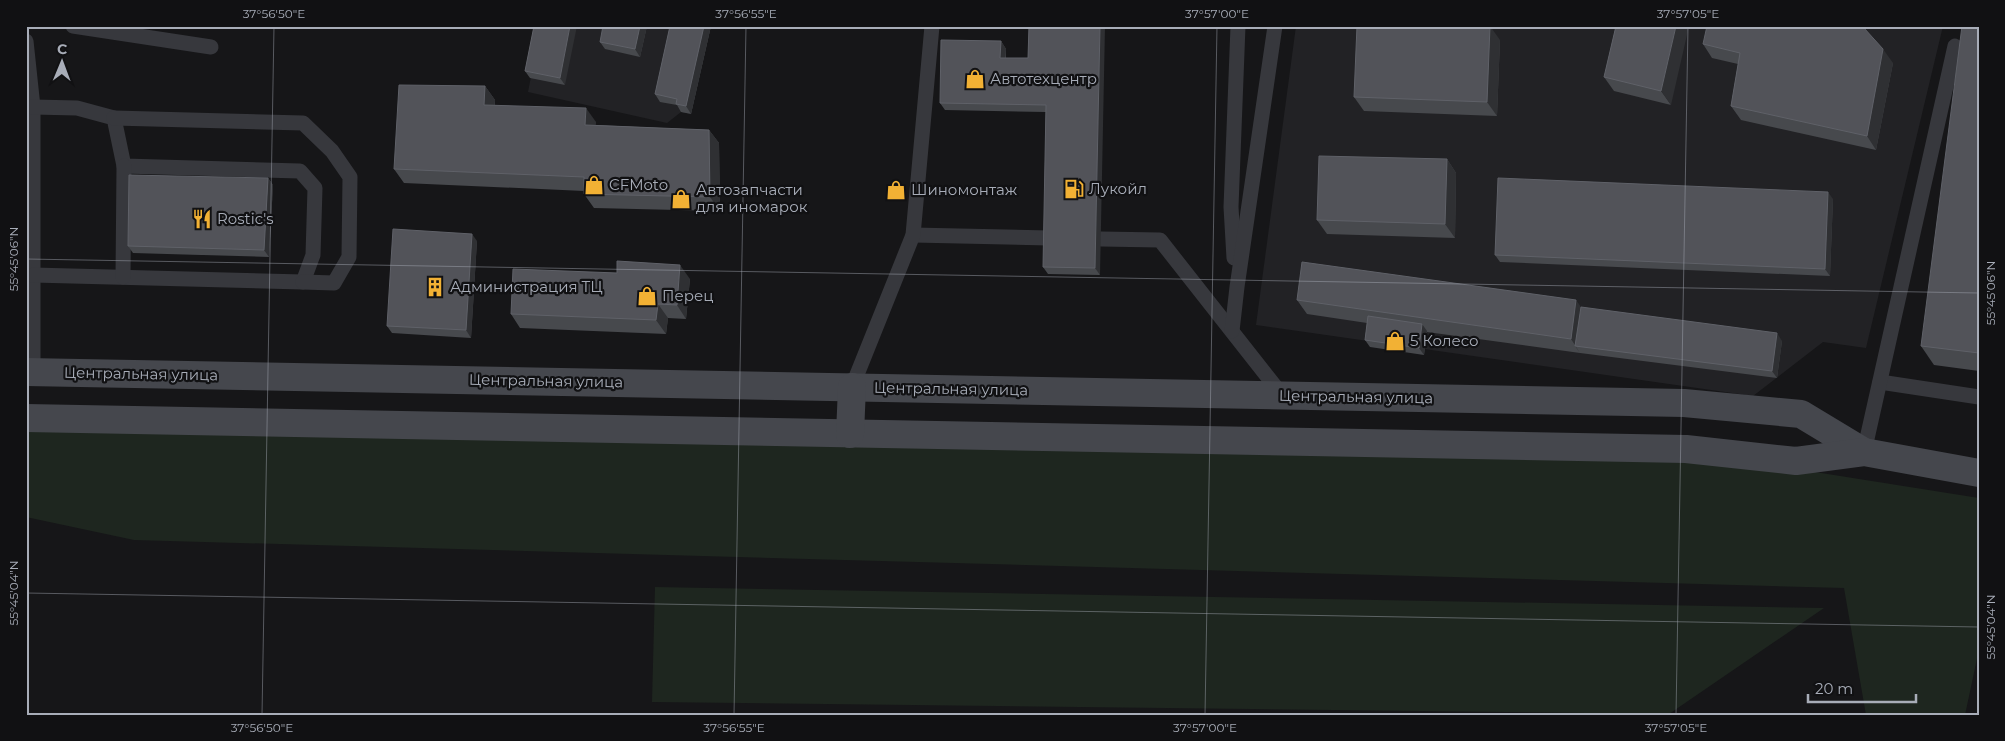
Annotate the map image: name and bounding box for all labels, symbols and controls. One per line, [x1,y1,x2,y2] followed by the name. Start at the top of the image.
[243,6,305,21] text: 37°56'50"E
[715,6,777,21] text: 37°56'55"E
[1185,6,1249,21] text: 37°57'00"E
[1657,6,1719,21] text: 37°57'05"E
[38,38,88,88] north arrow
[57,40,67,58] text: С
[964,68,986,90] shop icon: Автотехцентр
[990,69,1097,88] place label: Автотехцентр
[583,174,605,196] shop icon: CFMoto
[609,175,668,194] place label: CFMoto
[1063,178,1085,200] fuel station icon: Лукойл
[885,179,907,201] shop icon: Шиномонтаж
[1089,179,1147,198] place label: Лукойл
[696,180,808,216] place label: Автозапчасти для иномарок
[911,180,1018,199] place label: Шиномонтаж
[670,188,692,210] shop icon: Автозапчасти для иномарок
[191,208,213,230] restaurant icon: Rostic's
[217,209,274,228] place label: Rostic's
[6,227,21,291] text: 55°45'06"N
[1983,261,1998,325] text: 55°45'06"N
[424,276,446,298] building icon: Администрация ТЦ
[450,277,603,296] place label: Администрация ТЦ
[636,285,658,307] shop icon: Перец
[662,286,713,305] place label: Перец
[1384,330,1406,352] shop icon: 5 Колесо
[1410,331,1479,350] place label: 5 Колесо
[64,363,218,384] street label: Центральная улица
[469,370,623,391] street label: Центральная улица
[874,378,1028,399] street label: Центральная улица
[1279,386,1433,407] street label: Центральная улица
[6,561,21,625] text: 55°45'04"N
[1983,595,1998,659] text: 55°45'04"N
[1808,671,1915,703] scale bar
[1815,679,1853,698] text: 20 m
[231,720,293,735] text: 37°56'50"E
[703,720,765,735] text: 37°56'55"E
[1173,720,1237,735] text: 37°57'00"E
[1645,720,1707,735] text: 37°57'05"E

